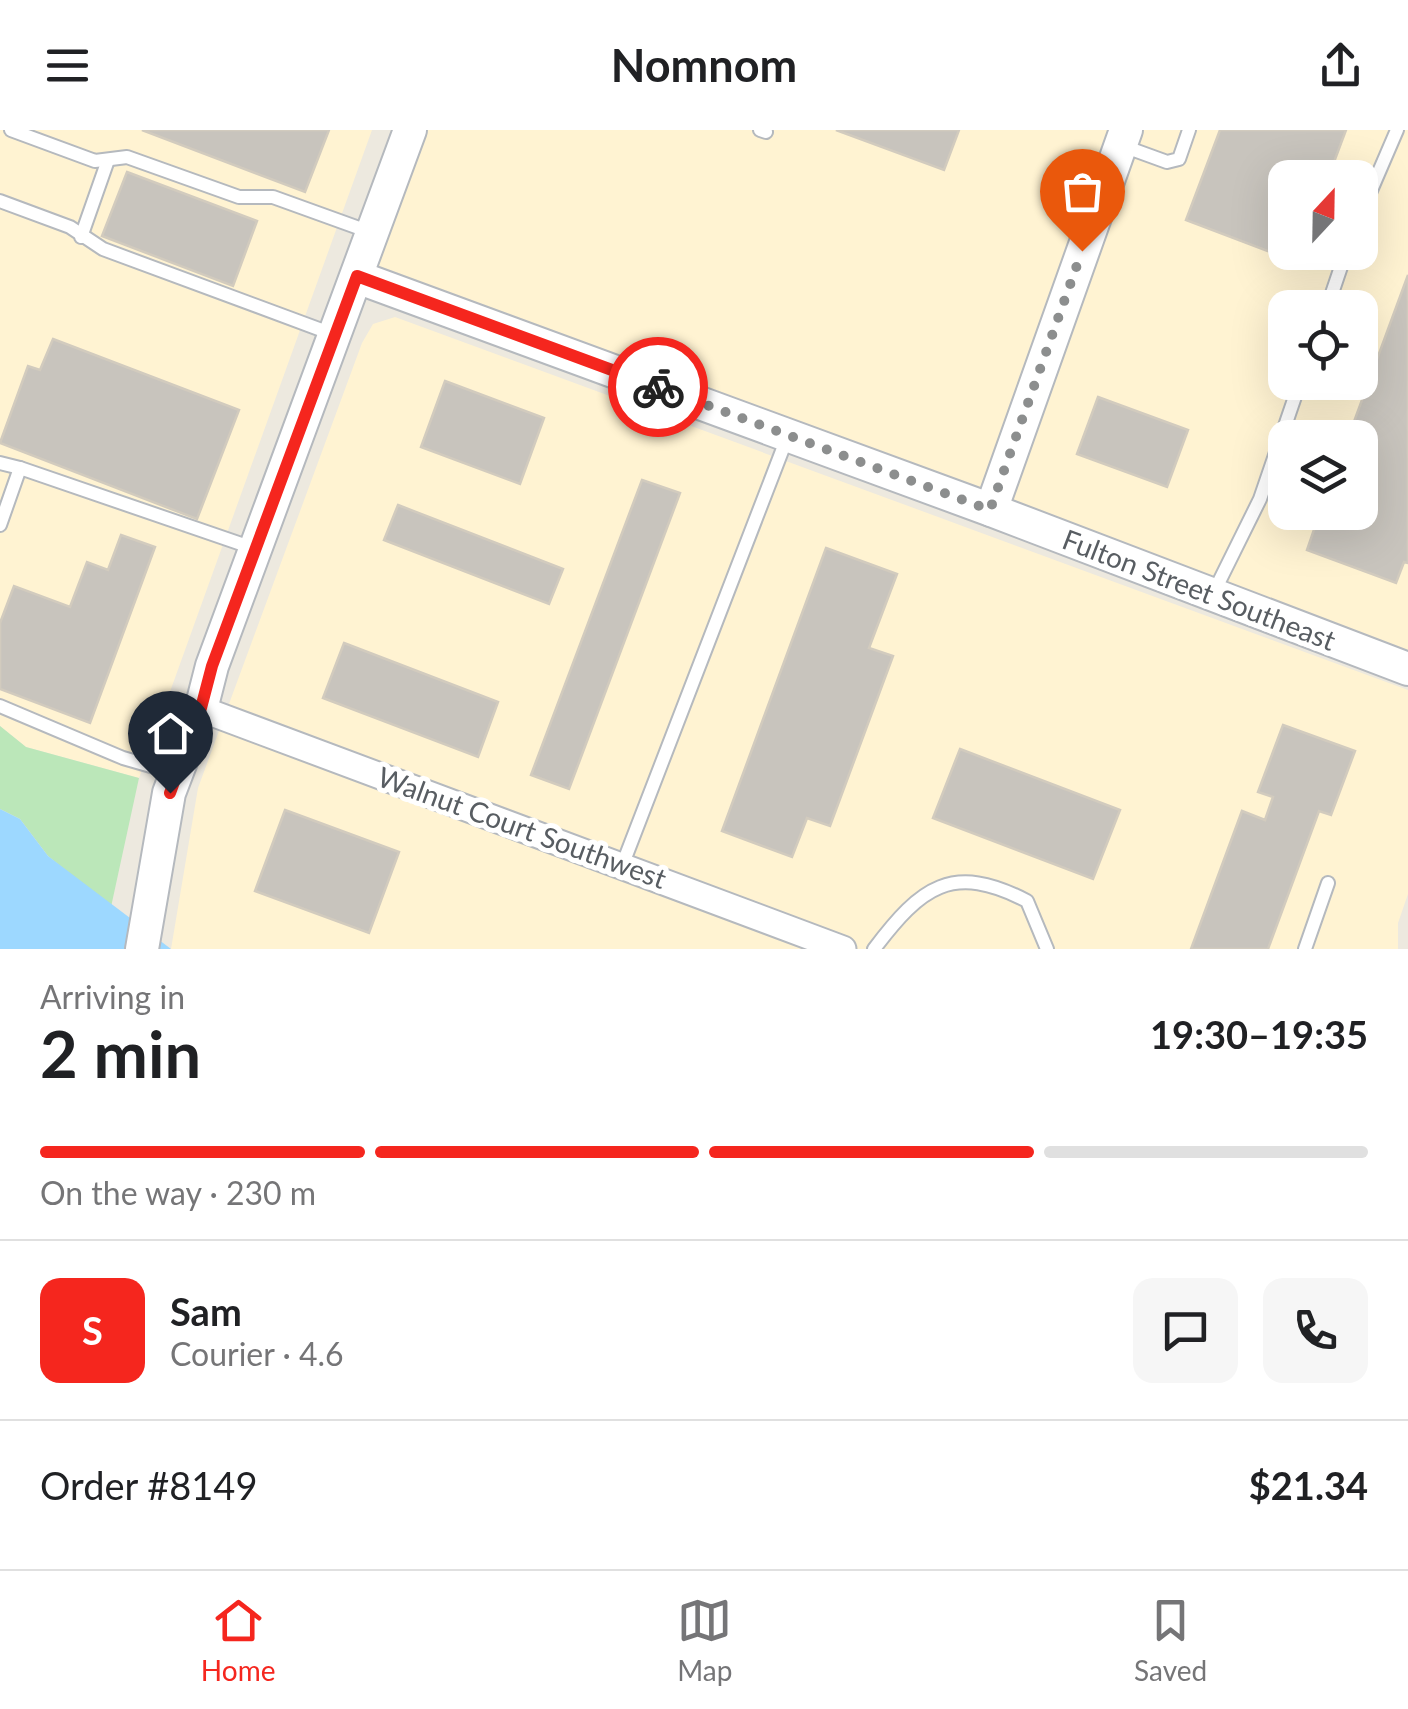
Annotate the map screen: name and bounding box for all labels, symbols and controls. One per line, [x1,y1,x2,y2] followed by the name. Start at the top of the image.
[40,38,95,93] icon: menu
[611,38,797,92] text: Nomnom
[1313,38,1368,93] icon: share
[1040,149,1125,252] pin
[1268,160,1378,270] north arrow
[1268,160,1378,530] map controls
[1055,164,1110,219] icon: bag
[1268,290,1378,400] button: locate
[608,337,708,437] courier
[631,360,686,415] icon: bike
[1268,420,1378,530] button: layers
[1058,521,1341,657] street label: Fulton Street Southeast
[128,691,213,794] pin
[143,706,198,761] icon: home
[373,759,671,895] street label: Walnut Court Southwest
[40,977,185,1016] text: Arriving in
[1150,1011,1368,1057] text: 19:30–19:35
[40,1014,201,1092] text: 2 min
[40,1173,316,1212] text: On the way · 230 m
[1133,1278,1238,1383] button: chat
[1263,1278,1368,1383] button: phone
[170,1288,242,1334] text: Sam
[82,1307,103,1353] text: S
[170,1334,344,1373] text: Courier · 4.6
[40,1462,257,1508] text: Order #8149
[1249,1462,1368,1508] text: $21.34
[201,1593,275,1687] tab: Home
[677,1593,732,1687] tab: Map
[1134,1593,1207,1687] tab: Saved

